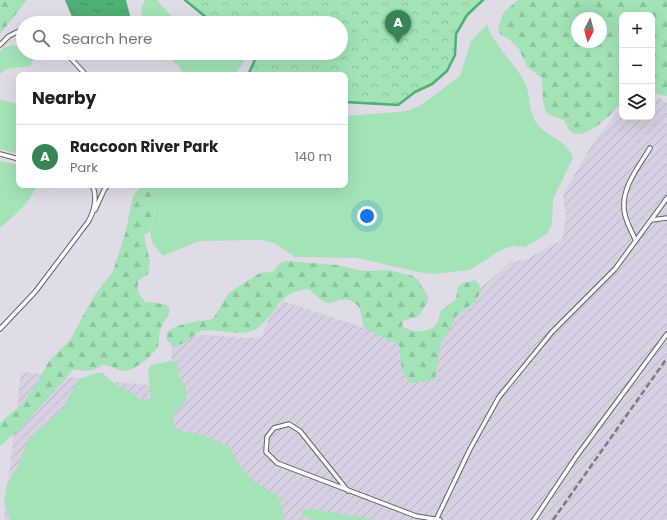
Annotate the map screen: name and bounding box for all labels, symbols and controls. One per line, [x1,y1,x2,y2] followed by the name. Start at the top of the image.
[385,10,411,43] pin: A
[571,12,607,48] north arrow
[619,12,655,120] map controls
[619,12,655,48] button: +
[16,16,348,60] search box
[30,27,52,49] icon: search
[62,28,152,49] text: Search here
[619,48,655,84] button: −
[619,84,655,120] button: layers
[32,86,96,110] text: Nearby
[70,136,218,157] text: Raccoon River Park
[40,147,50,166] text: A
[295,147,332,166] text: 140 m
[70,158,98,177] text: Park
[357,206,377,226] your location

